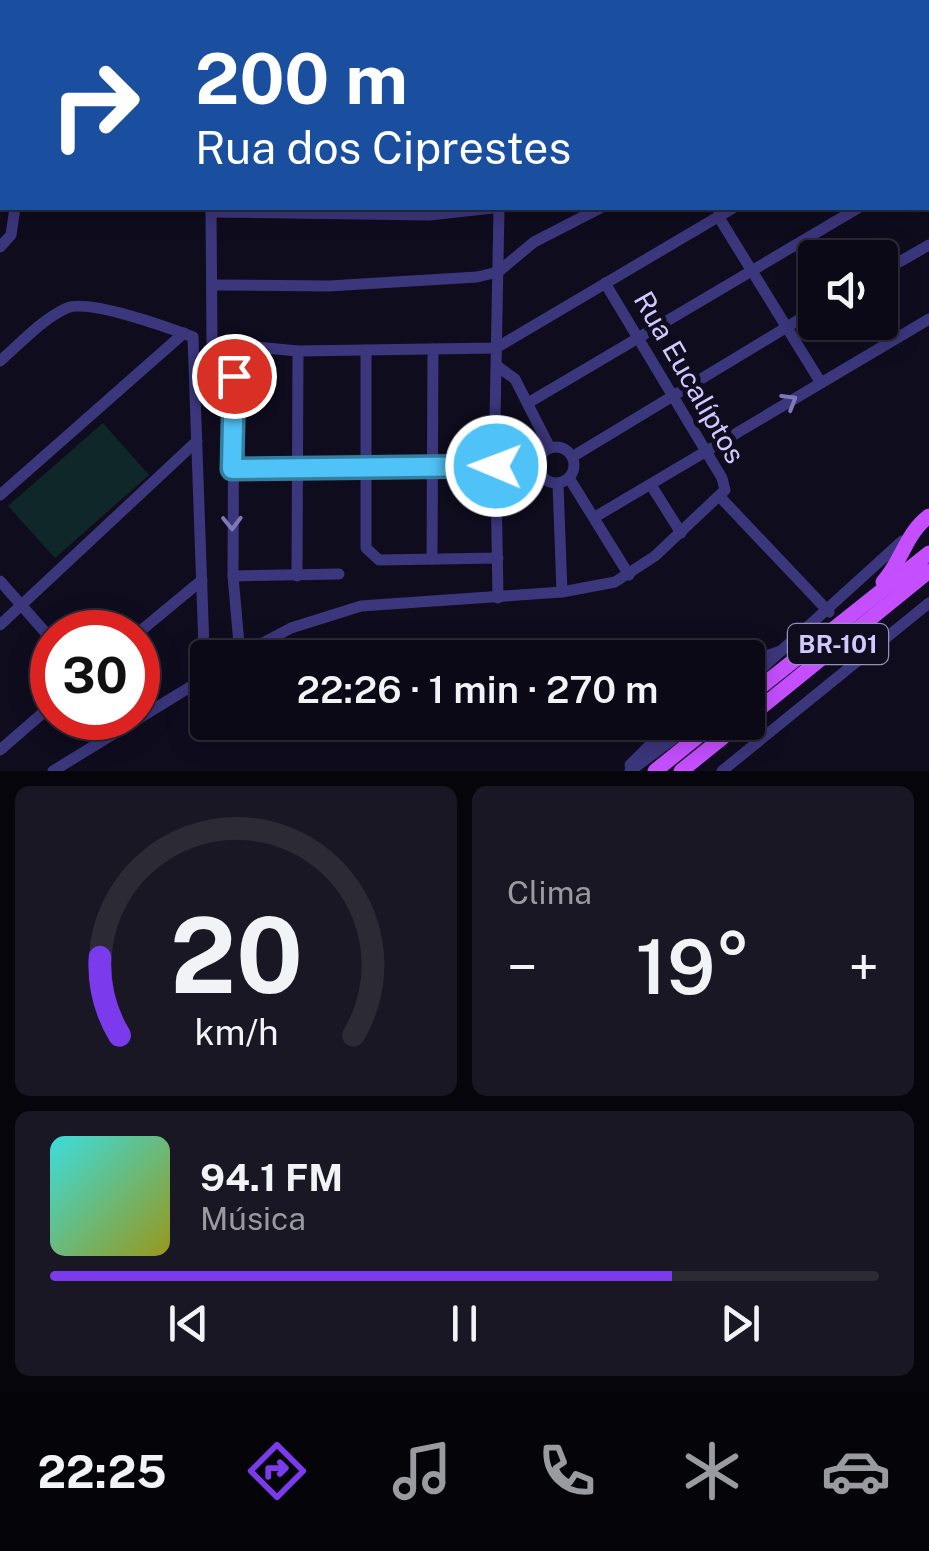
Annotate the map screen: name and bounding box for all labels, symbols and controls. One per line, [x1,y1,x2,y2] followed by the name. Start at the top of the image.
[195,37,408,120] text: 200 m
[30,40,160,170] icon: right
[195,121,571,174] text: Rua dos Ciprestes
[798,240,898,340] map controls
[798,240,898,340] button: sound
[627,285,753,469] street label: Rua Eucalíptos
[192,334,277,419] pin
[207,349,262,404] icon: arrive
[779,394,797,413] one-way arrow
[444,414,548,518] position arrow
[222,515,243,531] one-way arrow
[30,610,160,740] speed limit sign: 30
[788,624,888,664] road number: BR-101
[297,667,658,712] text: 22:26 · 1 min · 270 m
[507,874,592,911] text: Clima
[169,894,303,1016] text: 20
[636,923,750,1011] text: 19°
[507,935,538,999] text: −
[848,935,879,999] text: +
[194,1011,278,1053] text: km/h
[200,1155,343,1200] text: 94.1 FM
[200,1200,306,1237] text: Música
[161,1296,216,1351] icon: previous
[437,1296,492,1351] icon: pause
[713,1296,768,1351] icon: next
[242,1436,312,1506] icon: directions
[387,1436,457,1506] icon: music
[532,1436,602,1506] icon: phone
[677,1436,747,1506] icon: climate
[821,1436,891,1506] icon: car
[37,1445,167,1498] text: 22:25

